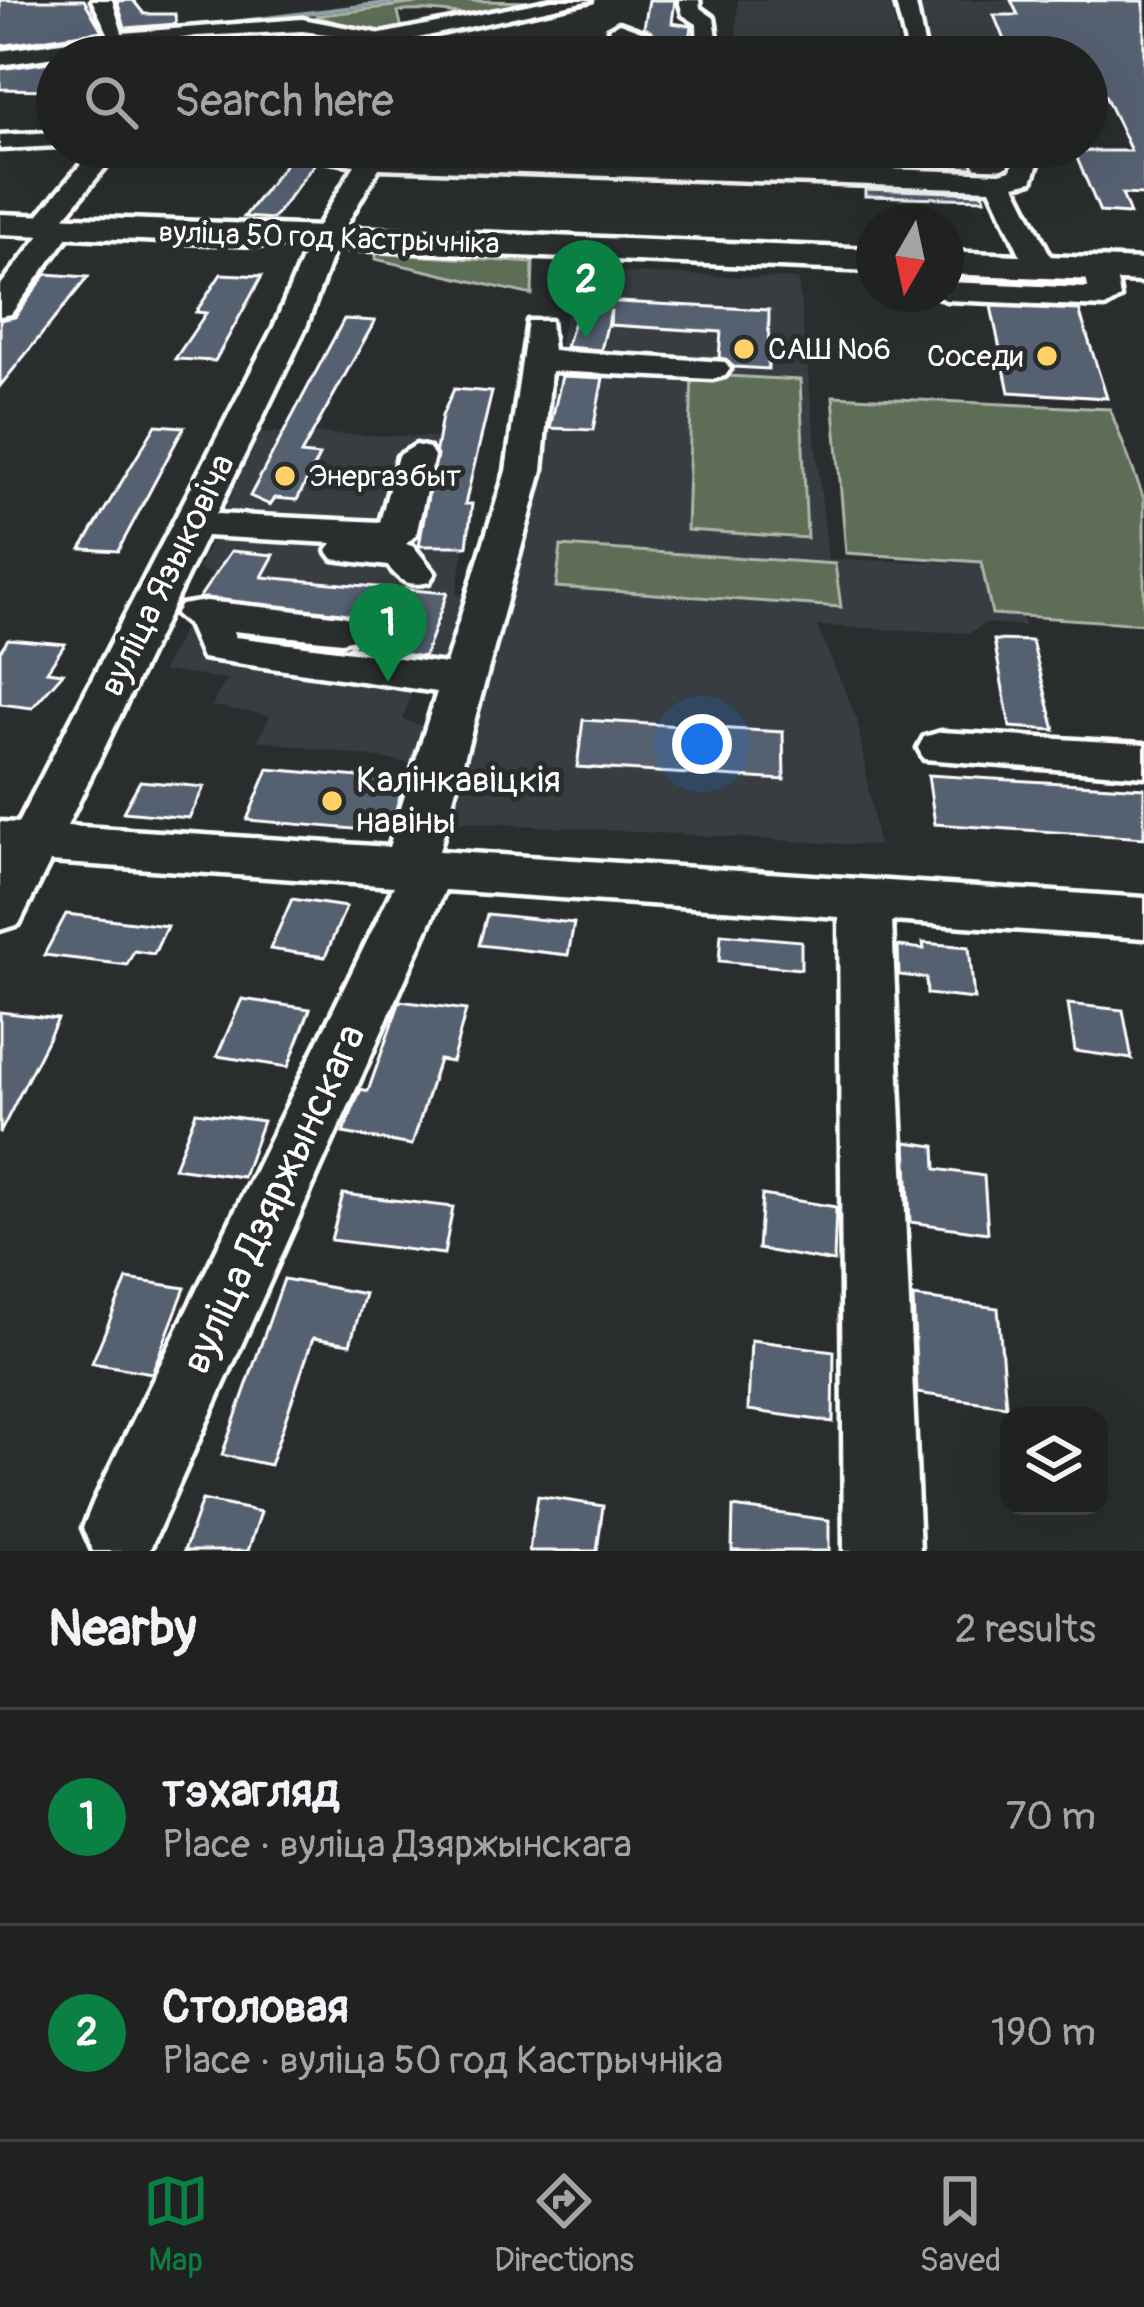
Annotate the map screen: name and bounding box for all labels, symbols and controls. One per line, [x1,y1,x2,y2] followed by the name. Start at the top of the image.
[36,36,1108,168] search box
[78,69,144,135] icon: search
[174,74,394,130] text: Search here
[856,204,964,312] north arrow
[158,214,500,262] street label: вуліца 50 год Кастрычніка
[547,240,625,339] pin: 2
[768,331,891,368] place label: САШ №6
[731,336,757,362] marker: САШ №6
[927,338,1023,375] place label: Соседи
[1034,343,1060,369] marker: Соседи
[89,447,245,703] street label: вуліца Языковіча
[309,458,461,495] place label: Энергазбыт
[272,463,298,489] marker: Энергазбыт
[349,583,427,682] pin: 1
[672,714,732,774] your location
[356,758,561,844] place label: Калінкавіцкія навіны
[319,788,345,814] marker: Калінкавіцкія навіны
[170,1016,378,1382] street label: вуліца Дзяржынскага
[1000,1407,1108,1515] map controls
[1000,1407,1108,1515] button: layers
[48,1597,196,1661] text: Nearby
[955,1605,1096,1654] text: 2 results
[162,1764,339,1820] text: тэхагляд
[79,1792,95,1841] text: 1
[1006,1792,1096,1841] text: 70 m
[162,1820,632,1869] text: Place · вуліца Дзяржынскага
[162,1980,349,2036] text: Столовая
[76,2008,98,2057] text: 2
[991,2008,1096,2057] text: 190 m
[162,2036,723,2085] text: Place · вуліца 50 год Кастрычніка
[143,2168,209,2281] tab: Map
[494,2168,634,2281] tab: Directions
[919,2168,1001,2281] tab: Saved

